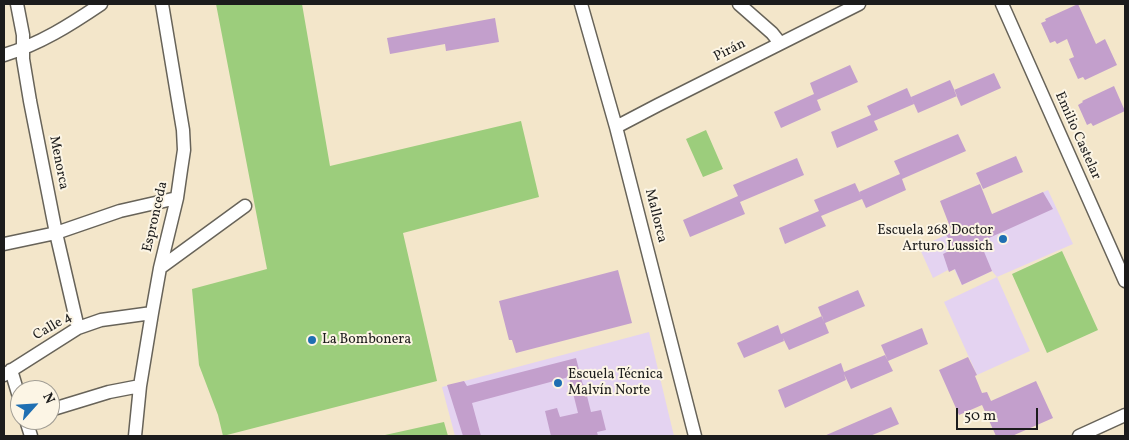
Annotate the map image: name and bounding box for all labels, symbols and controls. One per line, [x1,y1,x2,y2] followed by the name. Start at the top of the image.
[711,36,749,66] street label: Pirán
[1050,90,1104,182] street label: Emilio Castelar
[45,135,71,191] street label: Menorca
[140,180,172,254] street label: Espronceda
[640,187,670,245] street label: Mallorca
[877,223,993,256] place label: Escuela 268 Doctor Arturo Lussich
[997,233,1009,245] marker: Escuela 268 Doctor Arturo Lussich
[30,309,76,345] street label: Calle 4
[322,332,411,348] place label: La Bombonera
[306,334,318,346] marker: La Bombonera
[568,367,663,400] place label: Escuela Técnica Malvín Norte
[552,377,564,389] marker: Escuela Técnica Malvín Norte
[10,380,60,430] north arrow
[37,390,59,407] text: N
[959,398,1042,430] scale bar
[964,406,996,427] text: 50 m

